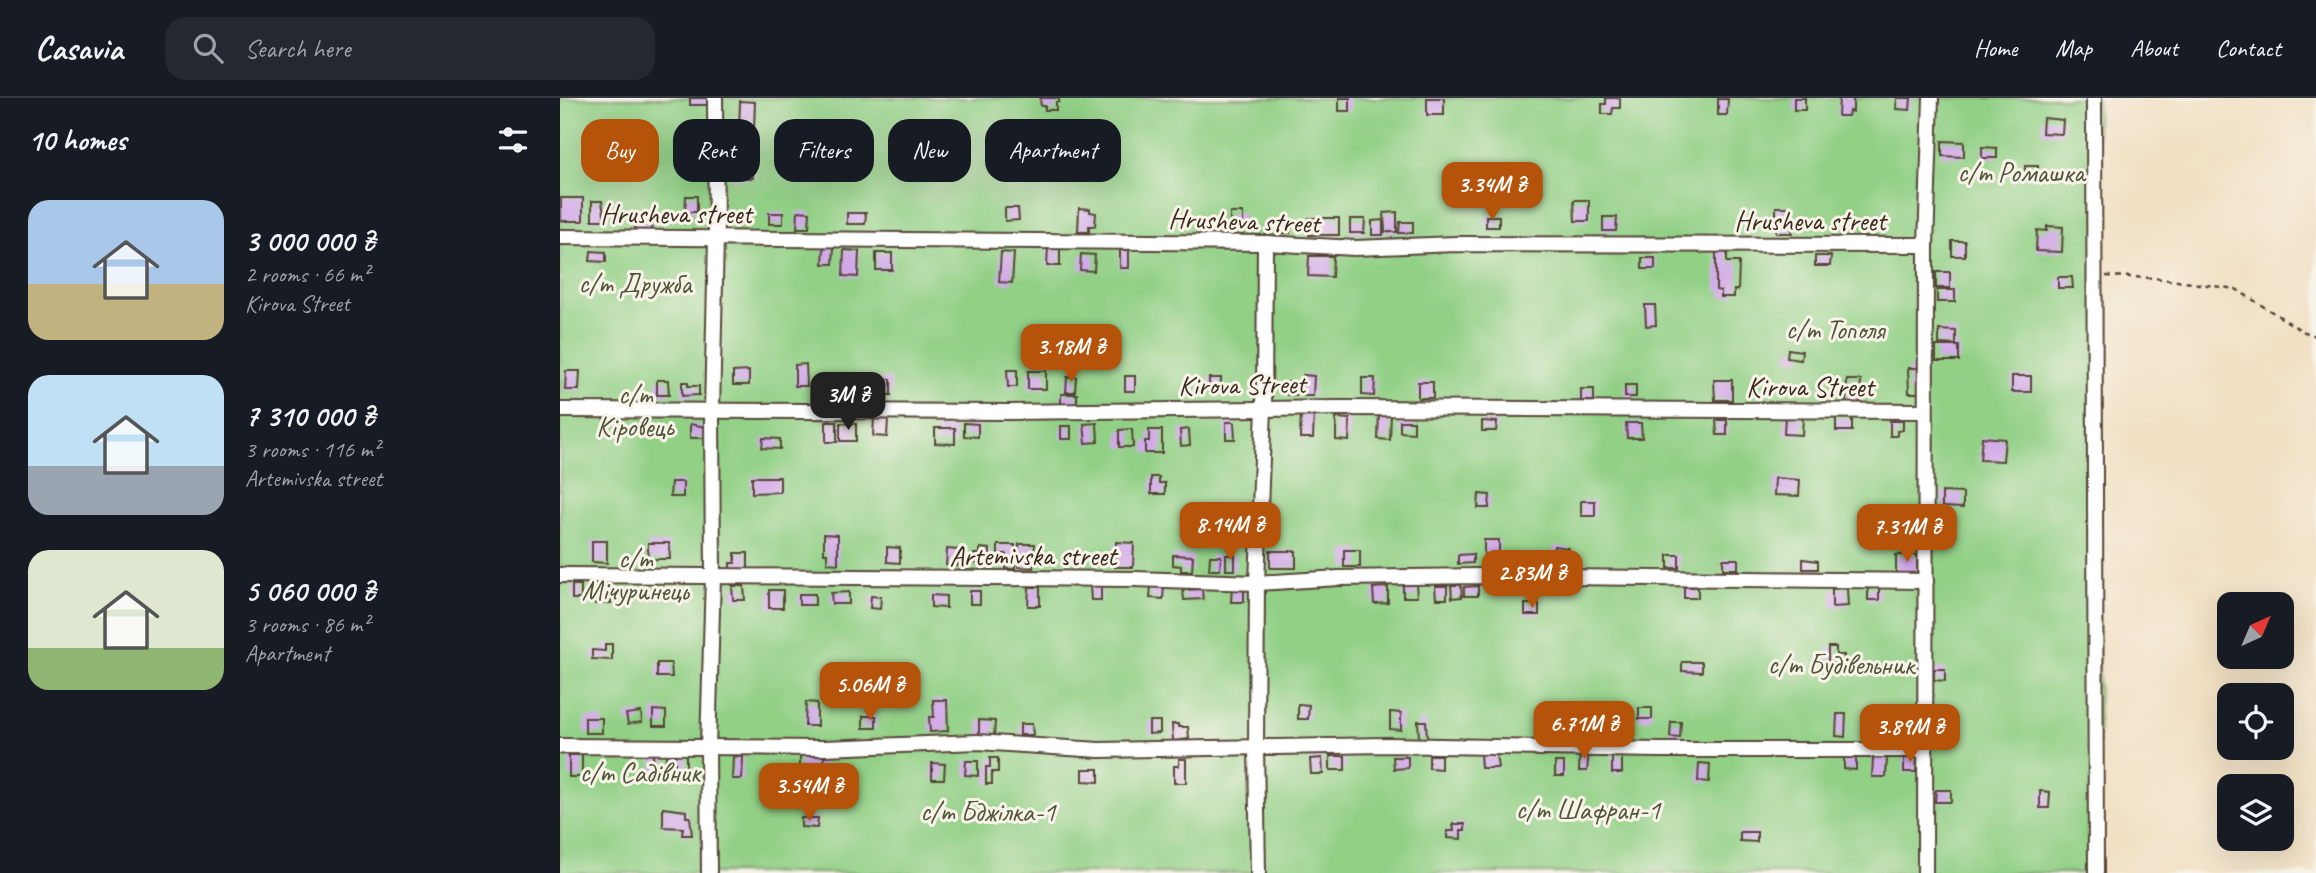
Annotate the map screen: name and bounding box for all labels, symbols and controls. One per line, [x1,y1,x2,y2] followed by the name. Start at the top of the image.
[165,17,655,80] search box
[35,27,123,69] text: Casavia
[189,29,227,67] icon: search
[245,32,351,65] text: Search here
[1974,33,2017,63] text: Home
[2055,33,2092,63] text: Map
[2130,33,2178,63] text: About
[2216,33,2281,63] text: Contact
[581,119,659,182] chip: Buy
[673,119,760,182] chip: Rent
[774,119,874,182] chip: Filters
[888,119,971,182] chip: New
[985,119,1121,182] chip: Apartment
[28,121,126,159] text: 10 homes
[494,121,532,159] icon: filters
[1957,155,2087,190] park label: с/т Ромашка
[1427,162,1557,222] pin: 3.34M ₴
[1458,170,1526,199] text: 3.34M ₴
[600,196,754,231] street label: Hrusheva street
[1168,200,1323,241] street label: Hrusheva street
[1734,203,1888,238] street label: Hrusheva street
[245,222,375,260] text: 3 000 000 ₴
[84,228,168,312] icon: home
[245,260,369,289] text: 2 rooms · 66 m²
[578,266,693,301] park label: с/т Дружба
[245,289,350,318] text: Kirova Street
[1786,312,1887,347] park label: с/т Тополя
[1006,324,1136,384] pin: 3.18M ₴
[1037,332,1105,361] text: 3.18M ₴
[1178,366,1309,403] street label: Kirova Street
[1746,369,1876,404] street label: Kirova Street
[807,372,889,432] pin: 3M ₴
[596,377,676,444] park label: с/т Кіровець
[826,380,870,409] text: 3M ₴
[245,397,375,435] text: 7 310 000 ₴
[84,403,168,487] icon: home
[245,435,380,464] text: 3 rooms · 116 m²
[245,464,382,493] text: Artemivska street
[1165,503,1295,562] pin: 8.14M ₴
[1842,504,1972,564] pin: 7.31M ₴
[1196,510,1264,539] text: 8.14M ₴
[1873,512,1941,541] text: 7.31M ₴
[950,538,1119,573] street label: Artemivska street
[582,541,691,608] park label: с/т Мічуринець
[1467,550,1597,610] pin: 2.83M ₴
[1498,558,1566,587] text: 2.83M ₴
[245,572,375,610] text: 5 060 000 ₴
[84,578,168,662] icon: home
[2217,592,2294,668] north arrow
[2217,592,2294,851] map controls
[245,610,369,639] text: 3 rooms · 86 m²
[245,639,330,668] text: Apartment
[1768,647,1917,682] park label: с/т Будівельник
[805,662,935,722] pin: 5.06M ₴
[836,670,904,699] text: 5.06M ₴
[2217,683,2294,760] button: locate
[1519,702,1649,761] pin: 6.71M ₴
[1845,704,1975,764] pin: 3.89M ₴
[1550,709,1618,738] text: 6.71M ₴
[1876,712,1944,741] text: 3.89M ₴
[580,755,702,790] park label: с/т Садівник
[744,764,874,823] pin: 3.54M ₴
[775,771,843,800] text: 3.54M ₴
[2217,774,2294,851] button: layers
[1516,792,1662,827] park label: с/т Шафран-1
[920,794,1057,829] park label: с/т Бджілка-1

